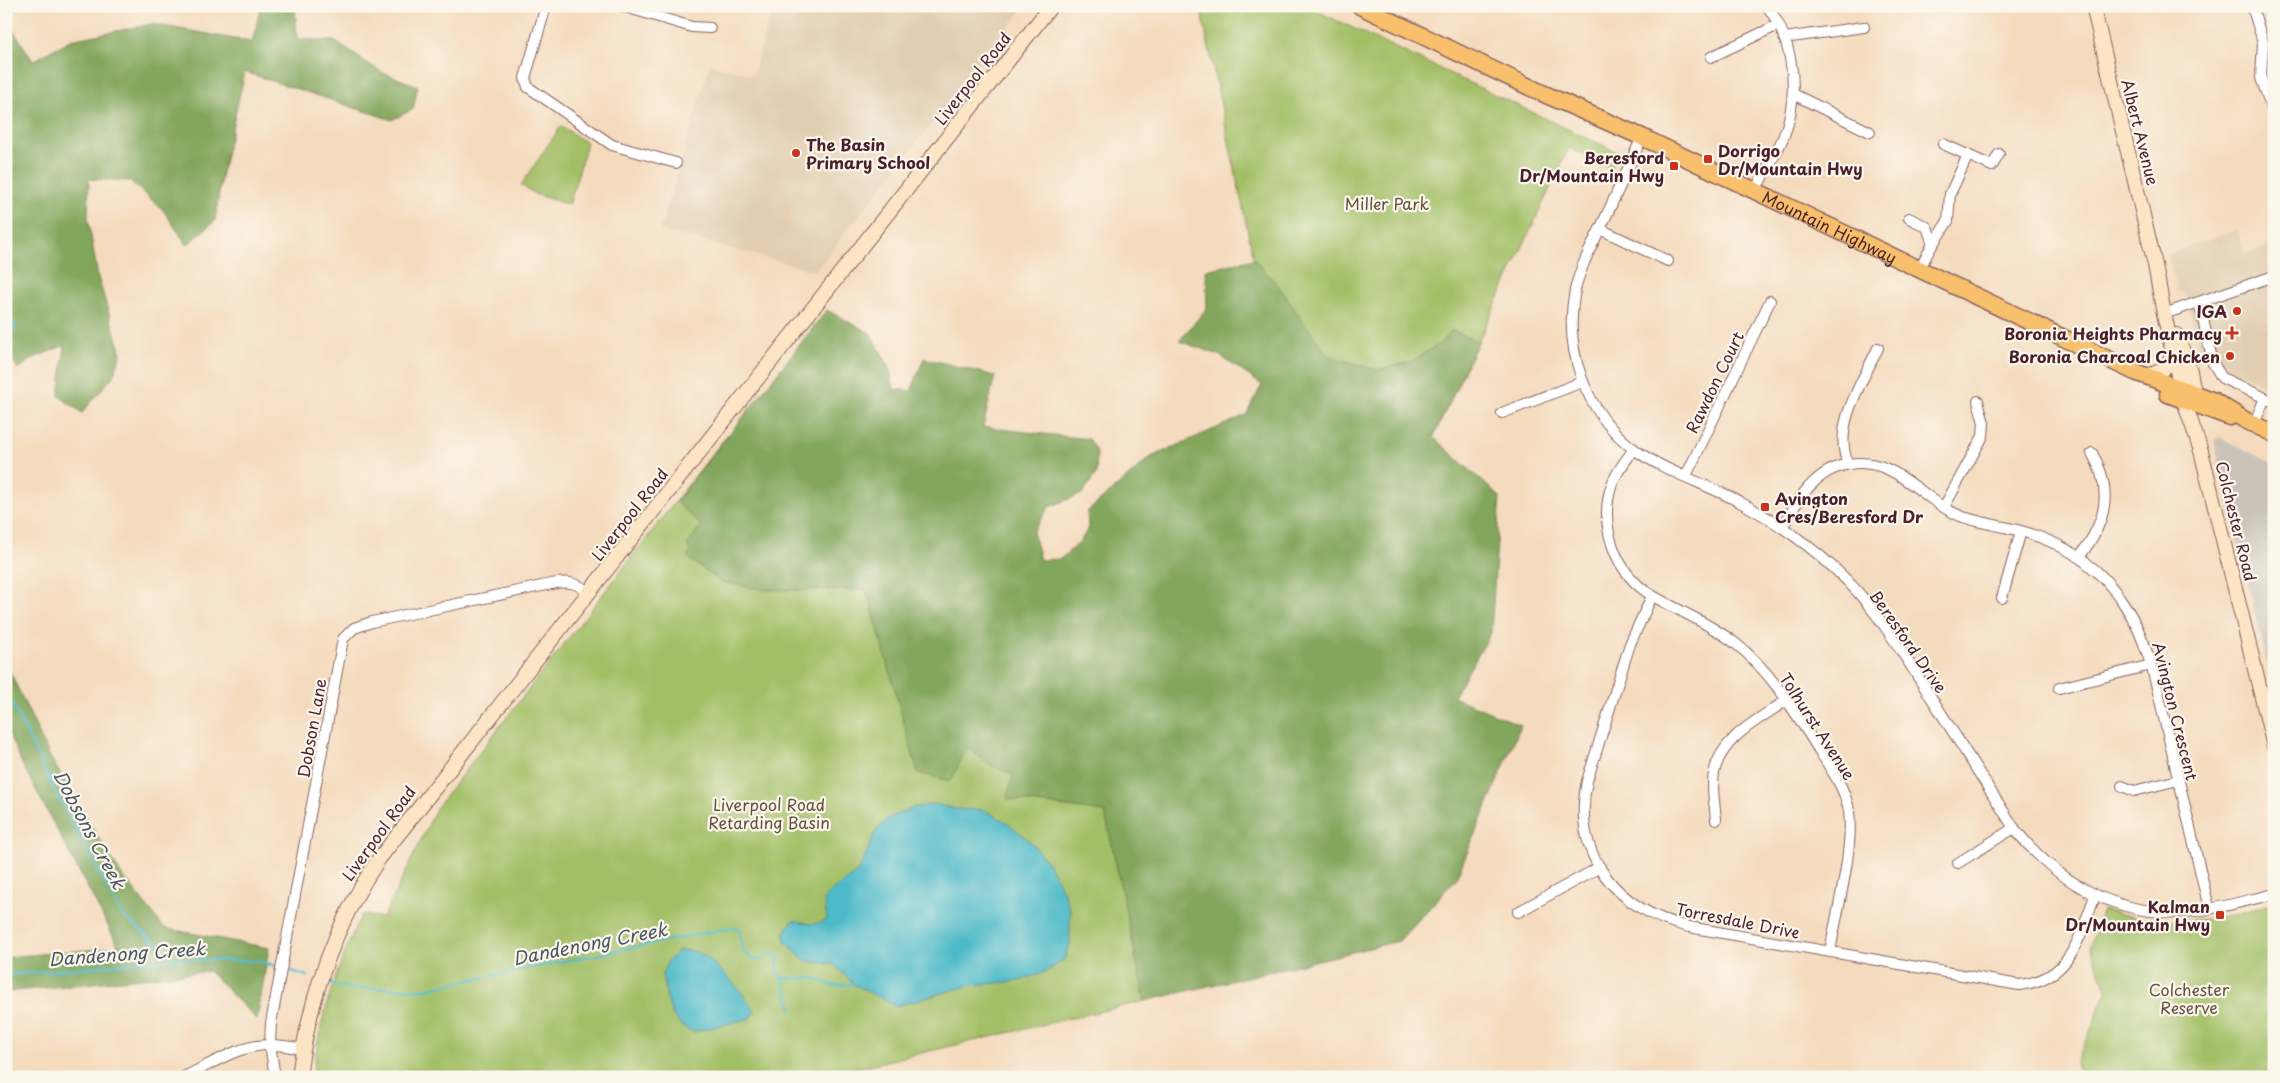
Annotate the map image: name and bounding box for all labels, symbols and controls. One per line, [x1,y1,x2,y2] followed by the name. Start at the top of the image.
[928,26,1016,130] street label: Liverpool Road
[2116,76,2166,188] street label: Albert Avenue
[806,132,930,174] place label: The Basin Primary School
[1718,138,1863,180] place label: Dorrigo Dr/Mountain Hwy
[1520,145,1664,187] place label: Beresford Dr/Mountain Hwy
[790,147,802,159] marker: The Basin Primary School
[1702,153,1714,165] marker: Dorrigo Dr/Mountain Hwy
[1668,160,1680,172] marker: Beresford Dr/Mountain Hwy
[1759,184,1901,269] street label: Mountain Highway
[1345,191,1429,215] park label: Miller Park
[2196,299,2227,323] place label: IGA
[2231,305,2243,317] marker: IGA
[2004,321,2222,345] place label: Boronia Heights Pharmacy
[1679,327,1749,437] street label: Rawdon Court
[2226,327,2238,339] marker: Boronia Heights Pharmacy
[2009,344,2220,368] place label: Boronia Charcoal Chicken
[2224,350,2236,362] marker: Boronia Charcoal Chicken
[2210,458,2264,584] street label: Colchester Road
[585,462,673,566] street label: Liverpool Road
[1775,486,1924,528] place label: Avington Cres/Beresford Dr
[1759,501,1771,513] marker: Avington Cres/Beresford Dr
[1864,585,1954,698] street label: Beresford Drive
[2147,639,2205,783] street label: Avington Crescent
[1774,668,1862,785] street label: Tolhurst Avenue
[290,676,332,780] street label: Dobson Lane
[47,765,133,894] water label: Dobsons Creek
[335,781,421,885] street label: Liverpool Road
[708,792,830,834] park label: Liverpool Road Retarding Basin
[2066,894,2210,936] place label: Kalman Dr/Mountain Hwy
[1674,896,1802,944] street label: Torresdale Drive
[2214,909,2226,921] marker: Kalman Dr/Mountain Hwy
[510,915,671,971] water label: Dandenong Creek
[48,934,207,972] water label: Dandenong Creek
[2149,977,2230,1019] park label: Colchester Reserve

